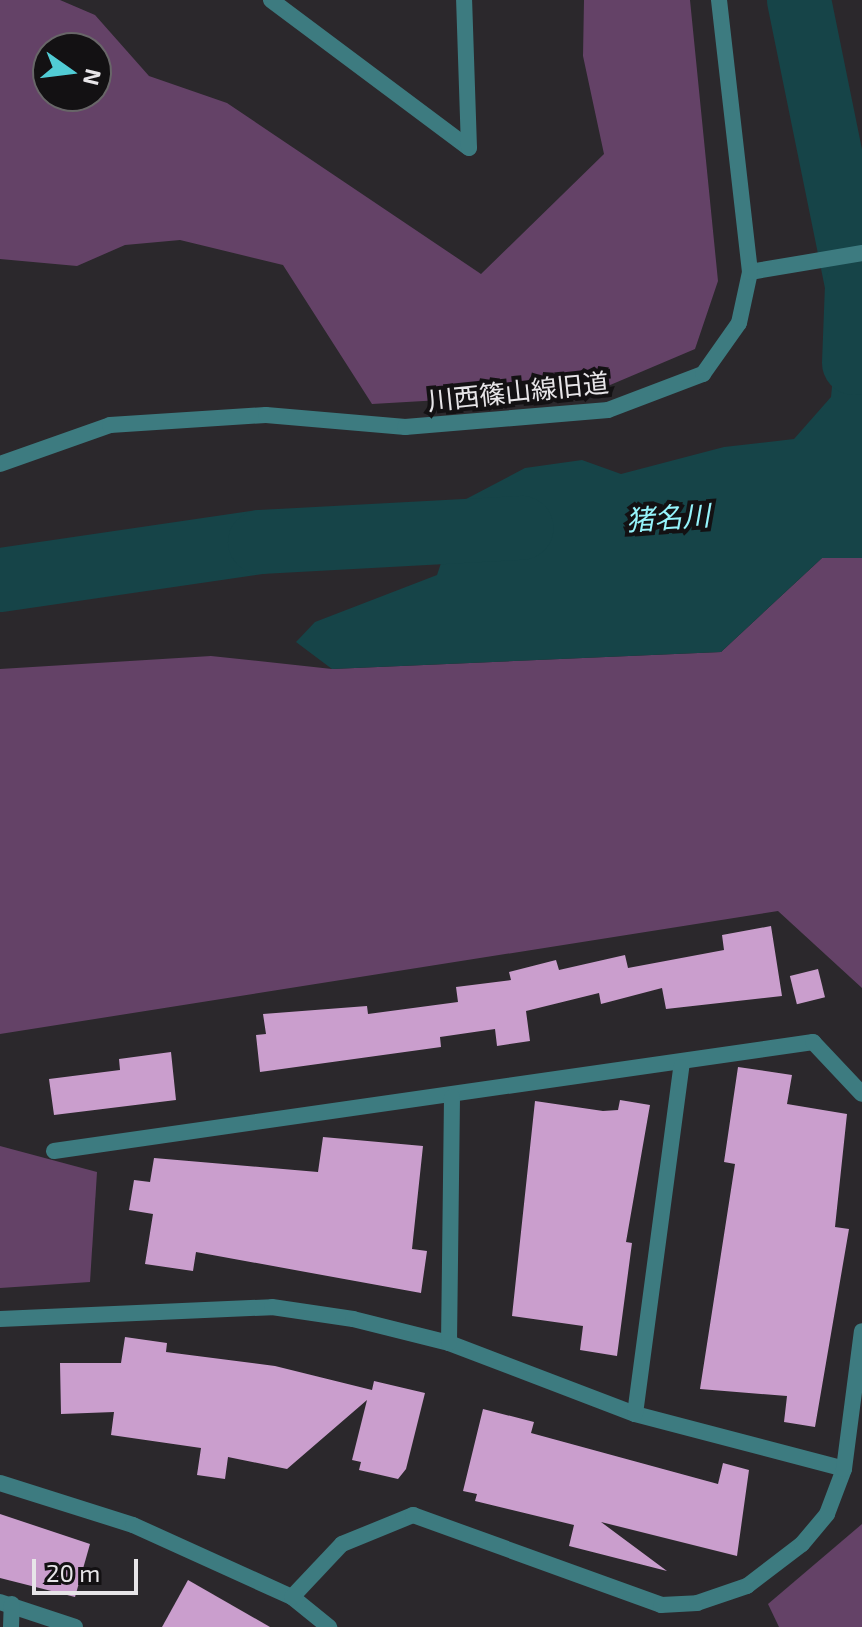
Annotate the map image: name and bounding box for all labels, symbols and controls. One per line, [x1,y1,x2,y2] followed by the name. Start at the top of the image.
[32,32,112,112] north arrow
[79,66,108,88] text: N
[426,366,610,416] street label: 川西篠山線旧道
[625,497,711,537] water label: 猪名川
[36,1543,142,1593] scale bar
[46,1558,100,1587] text: 20 m

